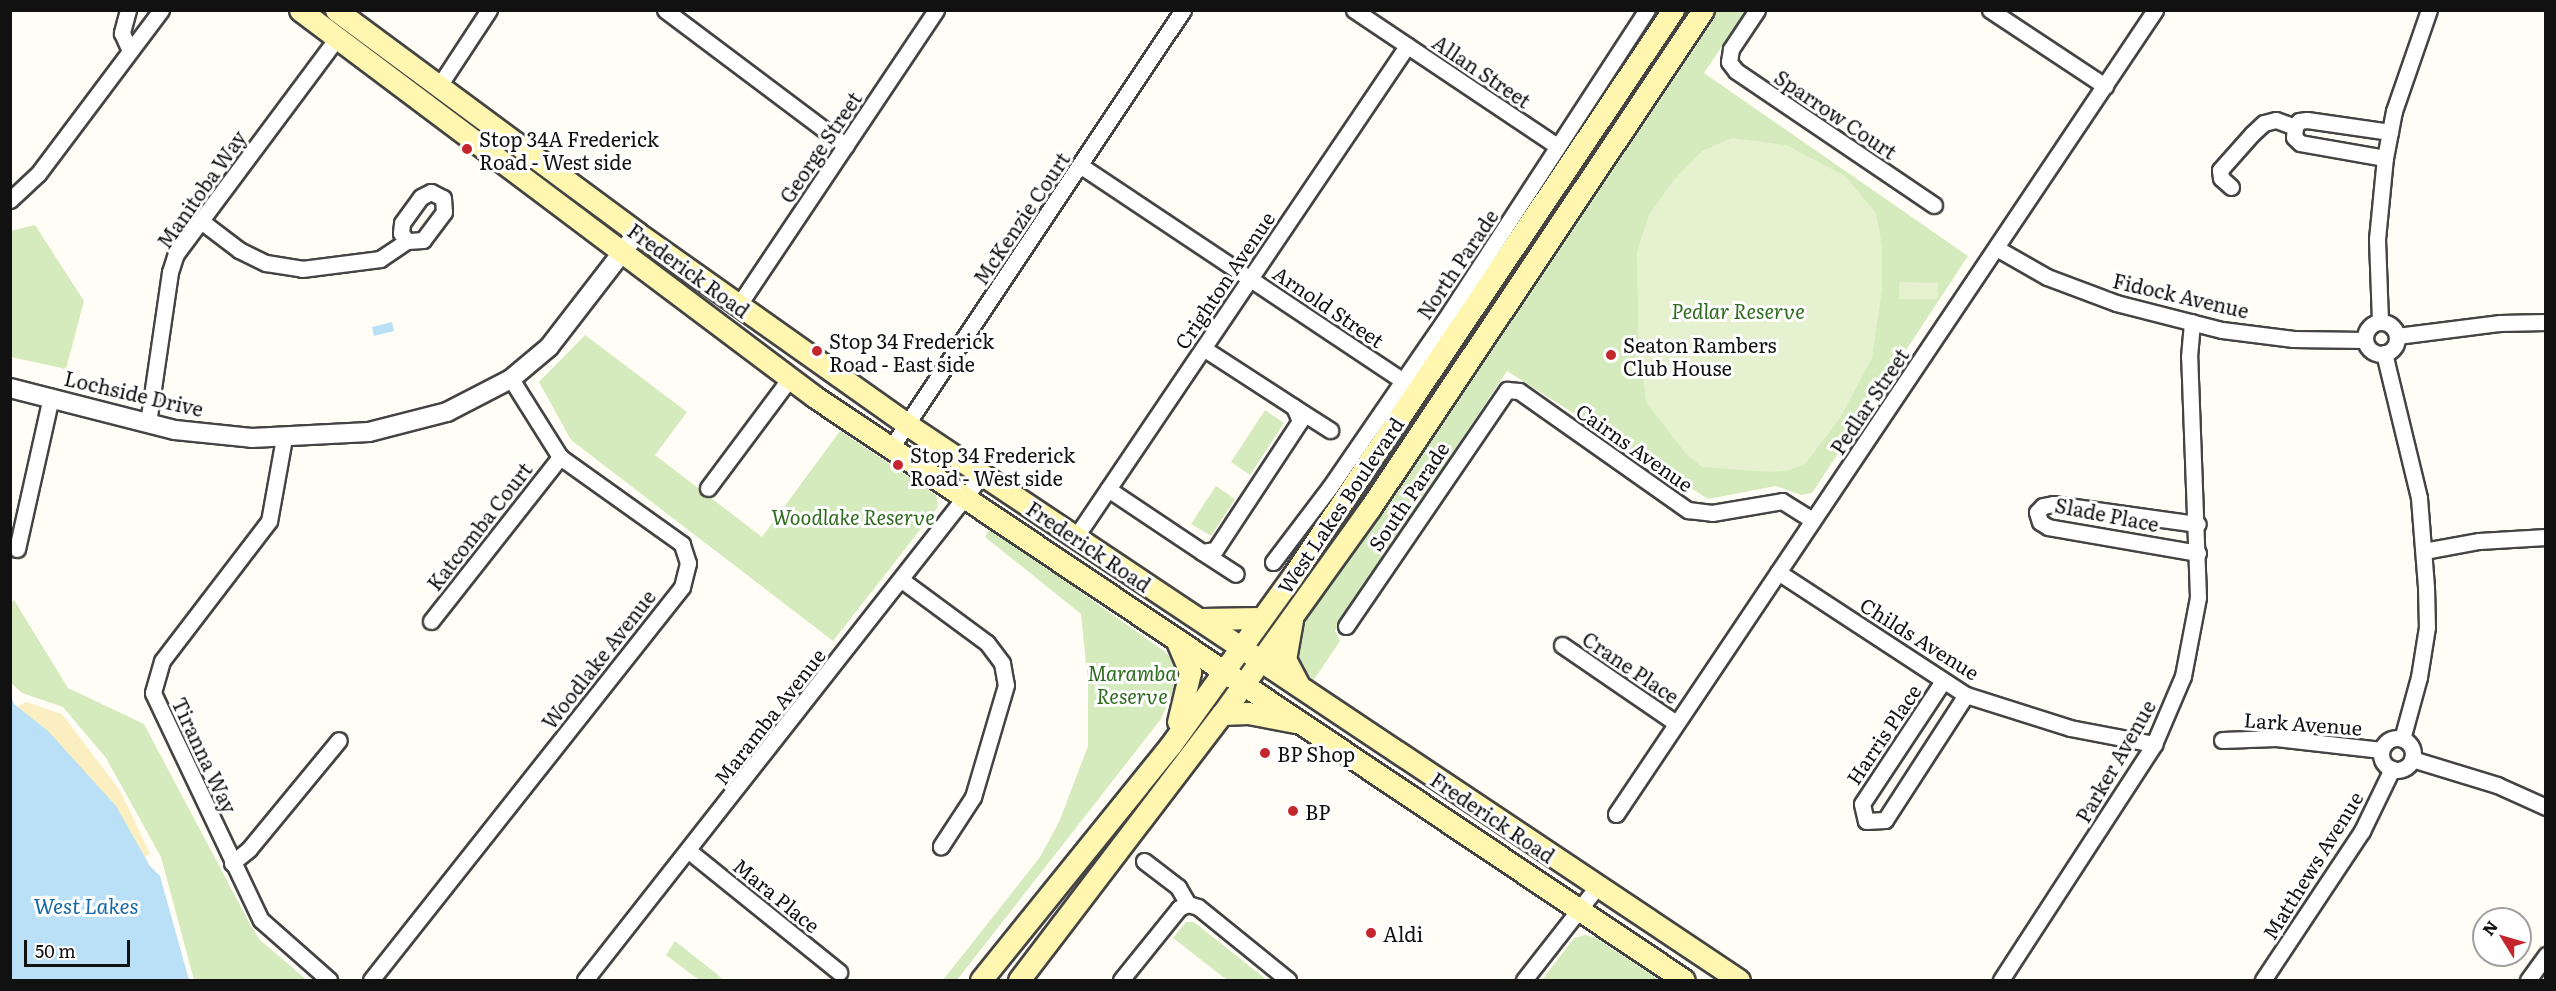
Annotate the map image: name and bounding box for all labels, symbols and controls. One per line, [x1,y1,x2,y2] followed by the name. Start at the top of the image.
[1428,29,1536,113] street label: Allan Street
[1770,64,1902,164] street label: Sparrow Court
[774,87,866,207] street label: George Street
[152,125,250,253] street label: Manitoba Way
[479,126,659,173] place label: Stop 34A Frederick Road - West side
[460,142,474,156] marker: Stop 34A Frederick Road - West side
[968,147,1074,289] street label: McKenzie Court
[1411,205,1503,323] street label: North Parade
[1169,207,1279,353] street label: Crighton Avenue
[624,218,754,322] street label: Frederick Road
[1269,260,1389,352] street label: Arnold Street
[2111,268,2251,322] street label: Fidock Avenue
[1671,298,1805,322] park label: Pedlar Reserve
[829,328,994,375] place label: Stop 34 Frederick Road - East side
[1623,332,1777,379] place label: Seaton Rambers Club House
[1825,343,1913,459] street label: Pedlar Street
[810,344,824,358] marker: Stop 34 Frederick Road - East side
[1604,348,1618,362] marker: Seaton Rambers Club House
[62,365,206,421] street label: Lochside Drive
[1572,398,1698,496] street label: Cairns Avenue
[1272,412,1408,598] street label: West Lakes Boulevard
[1363,437,1453,555] street label: South Parade
[910,442,1075,489] place label: Stop 34 Frederick Road - West side
[422,457,536,595] street label: Katcomba Court
[891,458,905,472] marker: Stop 34 Frederick Road - West side
[2053,492,2161,536] street label: Slade Place
[1022,496,1156,596] street label: Frederick Road
[771,504,935,528] park label: Woodlake Reserve
[536,585,660,733] street label: Woodlake Avenue
[1856,592,1984,684] street label: Childs Avenue
[1578,626,1684,708] street label: Crane Place
[708,643,830,789] street label: Maramba Avenue
[1087,660,1177,707] park label: Maramba Reserve
[1841,679,1925,789] street label: Harris Place
[168,693,242,817] street label: Tiranna Way
[2070,695,2160,827] street label: Parker Avenue
[2243,707,2363,739] street label: Lark Avenue
[1277,741,1355,765] place label: BP Shop
[1258,746,1272,760] marker: BP Shop
[1426,767,1560,867] street label: Frederick Road
[2257,787,2367,943] street label: Matthews Avenue
[1305,799,1330,823] place label: BP
[1286,804,1300,818] marker: BP
[729,853,825,937] street label: Mara Place
[34,892,138,918] water label: West Lakes
[2472,907,2532,967] north arrow
[2476,915,2503,940] text: N
[1383,921,1423,945] place label: Aldi
[1364,926,1378,940] marker: Aldi
[27,928,134,966] scale bar
[35,937,76,964] text: 50 m

